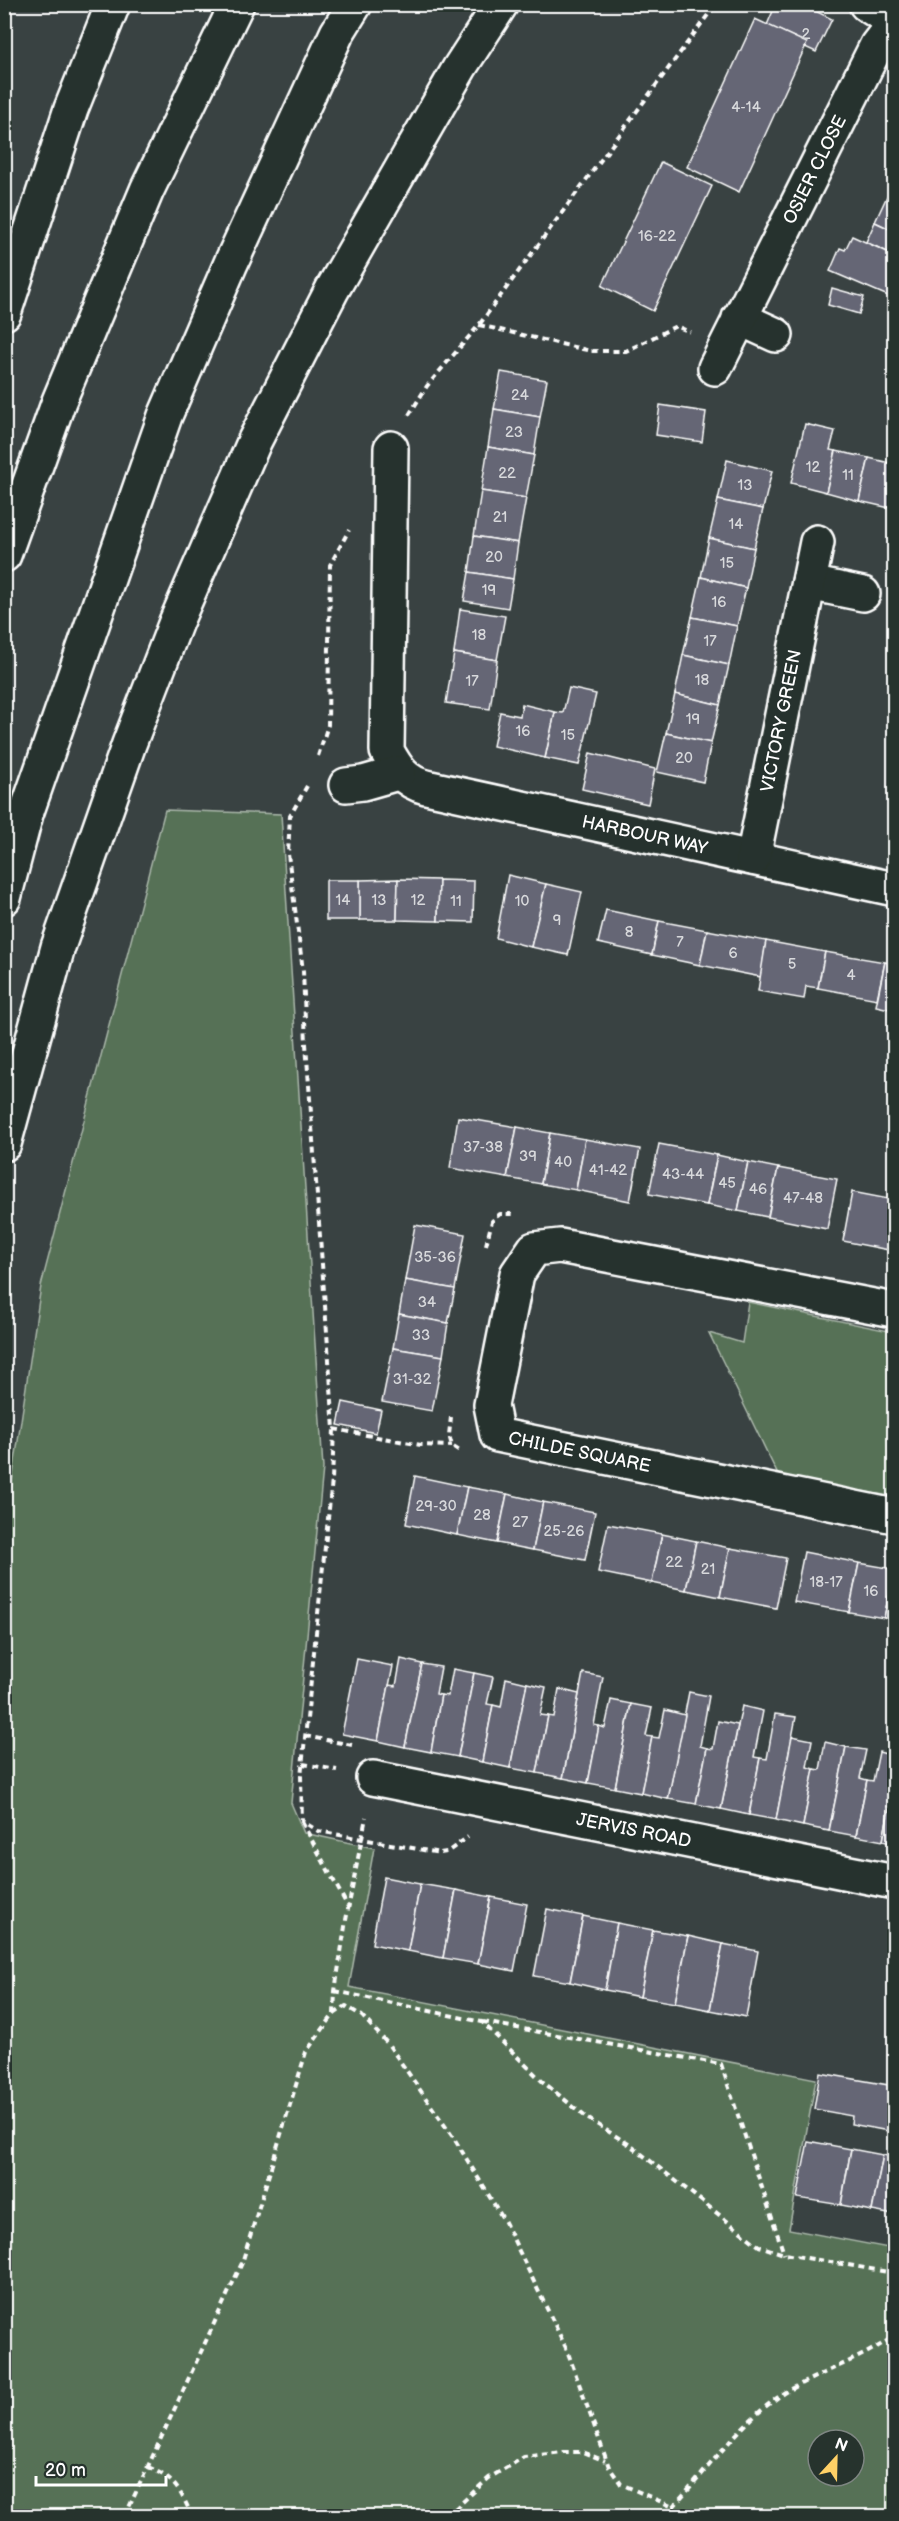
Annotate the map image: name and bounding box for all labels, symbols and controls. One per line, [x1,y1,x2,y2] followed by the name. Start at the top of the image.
[802,25,811,44] house number: 2
[731,98,761,117] house number: 4-14
[779,112,851,228] street label: OSIER CLOSE
[638,227,676,246] house number: 16-22
[511,386,529,405] house number: 24
[505,423,523,442] house number: 23
[806,458,820,477] house number: 12
[498,464,516,483] house number: 22
[842,466,854,485] house number: 11
[737,476,753,495] house number: 13
[493,508,507,527] house number: 21
[729,515,743,534] house number: 14
[485,548,503,567] house number: 20
[720,554,734,573] house number: 15
[482,581,496,600] house number: 19
[712,593,726,612] house number: 16
[472,626,487,645] house number: 18
[703,632,717,651] house number: 17
[757,648,806,794] street label: VICTORY GREEN
[695,671,710,690] house number: 18
[465,672,479,691] house number: 17
[686,710,700,729] house number: 19
[516,722,530,741] house number: 16
[561,726,575,745] house number: 15
[675,749,693,768] house number: 20
[580,811,710,859] street label: HARBOUR WAY
[336,891,350,910] house number: 14
[371,891,387,910] house number: 13
[411,891,425,910] house number: 12
[450,892,462,911] house number: 11
[515,892,529,911] house number: 10
[553,911,561,930] house number: 9
[625,923,634,942] house number: 8
[676,933,684,952] house number: 7
[728,944,738,963] house number: 6
[788,955,796,974] house number: 5
[846,966,856,985] house number: 4
[463,1138,503,1157] house number: 37-38
[519,1147,537,1166] house number: 39
[554,1153,572,1172] house number: 40
[589,1161,627,1180] house number: 41-42
[662,1165,704,1184] house number: 43-44
[718,1174,736,1193] house number: 45
[749,1180,767,1199] house number: 46
[783,1189,823,1208] house number: 47-48
[414,1248,456,1267] house number: 35-36
[418,1293,436,1312] house number: 34
[412,1326,430,1345] house number: 33
[393,1370,431,1389] house number: 31-32
[507,1428,653,1477] street label: CHILDE SQUARE
[415,1497,457,1516] house number: 29-30
[473,1506,491,1525] house number: 28
[512,1513,529,1532] house number: 27
[544,1522,584,1541] house number: 25-26
[665,1553,683,1572] house number: 22
[701,1560,715,1579] house number: 21
[809,1573,843,1592] house number: 18-17
[864,1582,878,1601] house number: 16
[574,1809,693,1852] street label: JERVIS ROAD
[806,2428,866,2488] north arrow
[832,2434,850,2457] text: N
[36,2449,166,2487] scale bar
[45,2460,86,2481] text: 20 m

